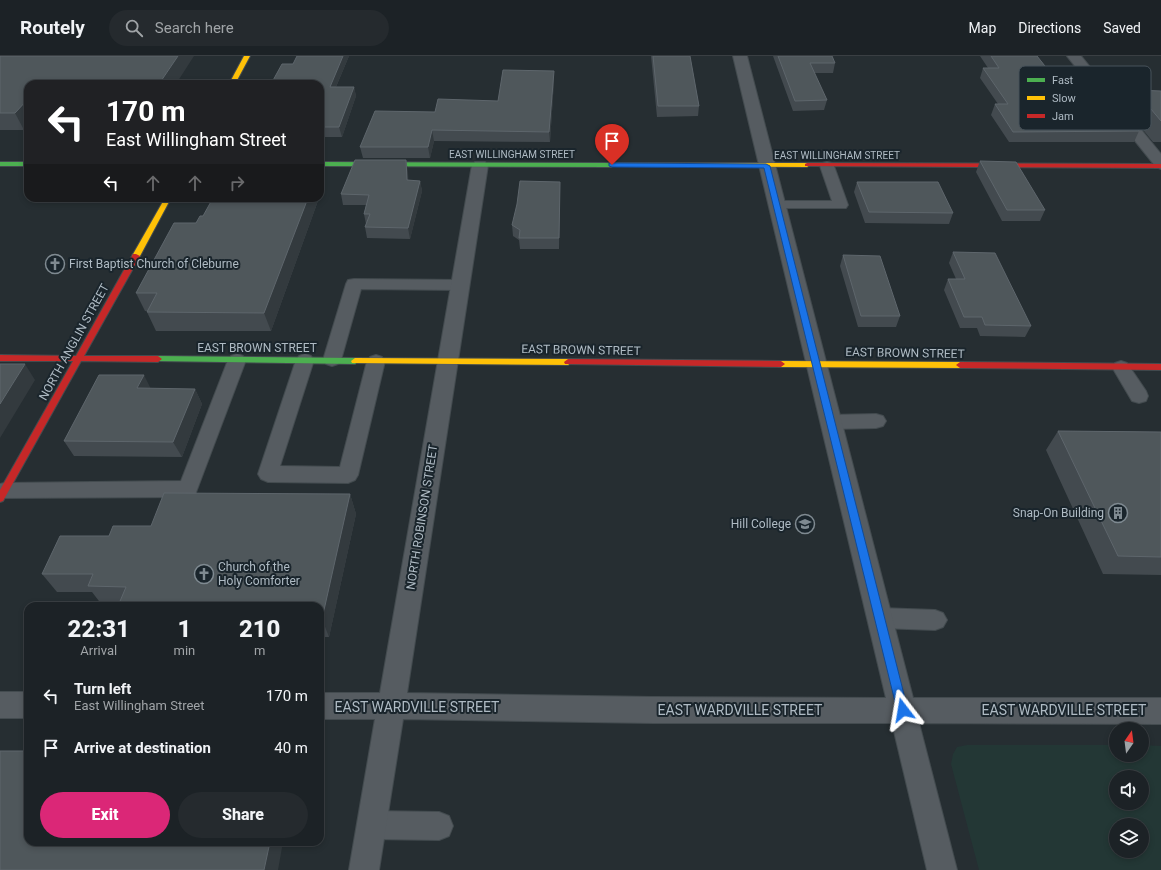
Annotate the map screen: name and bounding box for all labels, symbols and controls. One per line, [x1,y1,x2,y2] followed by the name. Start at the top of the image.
[109,10,389,46] search box
[20,16,85,39] text: Routely
[123,17,145,39] icon: search
[155,19,234,37] text: Search here
[969,20,996,36] text: Map
[1018,20,1081,36] text: Directions
[1103,20,1141,36] text: Saved
[1019,66,1151,130] legend
[1052,74,1074,87] text: Fast
[1052,92,1076,105] text: Slow
[106,95,185,128] text: 170 m
[40,96,92,148] icon: left
[1052,110,1074,123] text: Jam
[595,124,629,165] pin
[106,129,287,150] text: East Willingham Street
[601,130,623,152] icon: arrive
[449,149,575,160] street label: EAST WILLINGHAM STREET
[774,150,900,161] street label: EAST WILLINGHAM STREET
[100,172,122,194] icon: left
[142,172,164,194] icon: ahead
[184,172,206,194] icon: ahead
[226,172,248,194] icon: right
[44,253,66,275] church icon: First Baptist Church of Cleburne
[69,257,239,271] place label: First Baptist Church of Cleburne
[36,281,112,403] street label: NORTH ANGLIN STREET
[197,341,317,355] street label: EAST BROWN STREET
[521,342,641,358] street label: EAST BROWN STREET
[845,345,965,361] street label: EAST BROWN STREET
[404,443,440,591] street label: NORTH ROBINSON STREET
[1107,502,1129,524] building icon: Snap-On Building
[1013,506,1104,520] place label: Snap-On Building
[794,513,816,535] school or university icon: Hill College
[731,517,791,531] place label: Hill College
[218,560,300,588] place label: Church of the Holy Comforter
[193,563,215,585] church icon: Church of the Holy Comforter
[68,615,130,643] text: 22:31
[177,615,191,643] text: 1
[239,615,280,643] text: 210
[80,643,117,658] text: Arrival
[174,643,195,658] text: min
[254,643,265,658] text: m
[74,680,131,698] text: Turn left
[40,685,62,707] icon: left
[266,687,308,705] text: 170 m
[882,689,924,731] position arrow
[74,698,204,713] text: East Willingham Street
[335,699,500,715] street label: EAST WARDVILLE STREET
[658,702,823,718] street label: EAST WARDVILLE STREET
[982,702,1147,718] street label: EAST WARDVILLE STREET
[1109,722,1149,762] north arrow
[1109,722,1149,858] map controls
[40,737,62,759] icon: arrive
[74,739,211,757] text: Arrive at destination
[274,739,308,757] text: 40 m
[1109,770,1149,810] button: sound
[40,792,170,838] button: Exit
[178,792,308,838] button: Share
[1109,818,1149,858] button: layers

